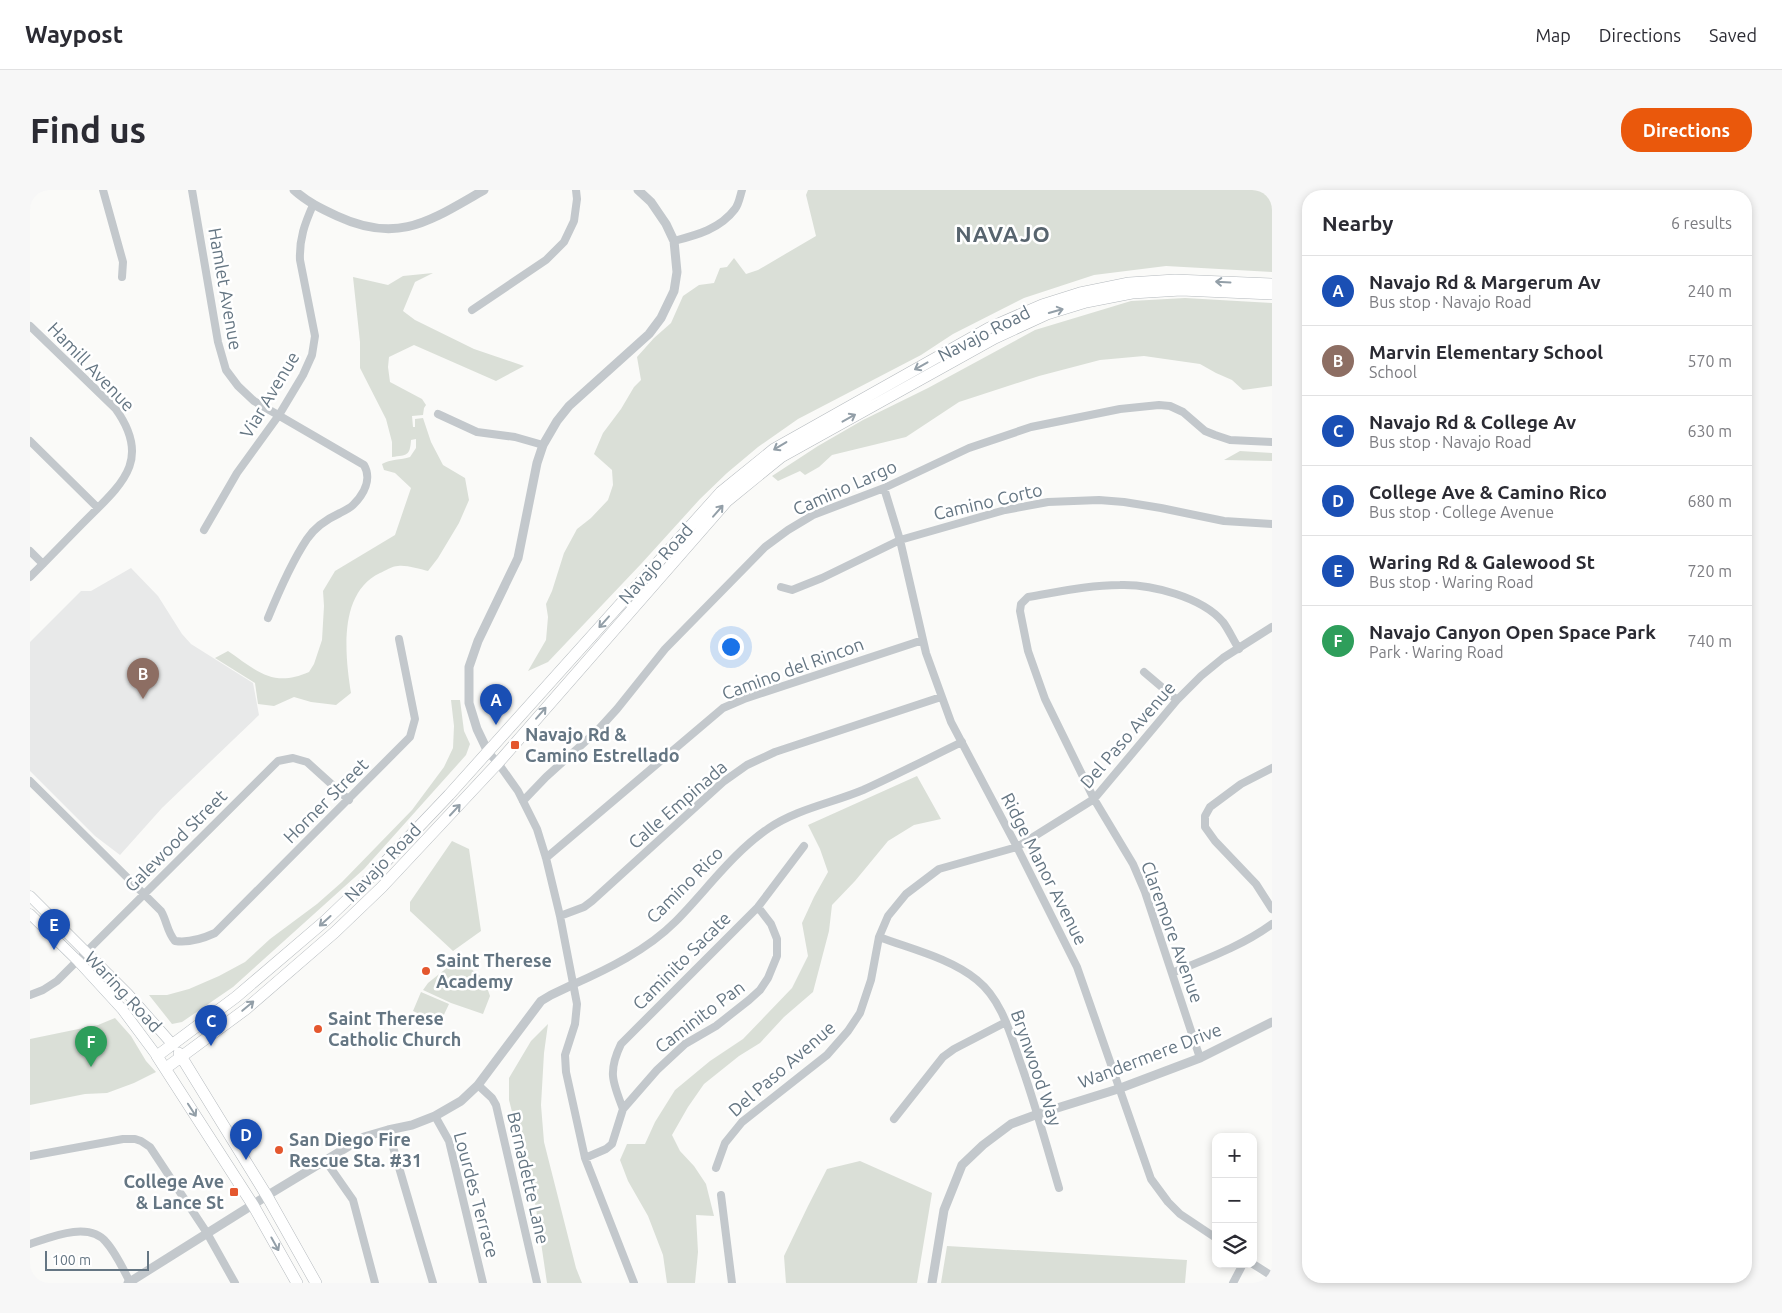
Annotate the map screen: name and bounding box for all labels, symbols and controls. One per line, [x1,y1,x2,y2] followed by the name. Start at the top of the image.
[25,21,123,48] text: Waypost
[1535,25,1571,45] text: Map
[1599,25,1681,45] text: Directions
[1709,25,1757,45] text: Saved
[1621,108,1752,152] button: Directions
[30,110,146,150] text: Find us
[1322,211,1393,235] text: Nearby
[1671,214,1732,232] text: 6 results
[955,221,1051,246] district label: NAVAJO
[205,226,247,352] street label: Hamlet Avenue
[1369,271,1601,293] text: Navajo Rd & Margerum Av
[1216,277,1232,286] one-way arrow
[1332,282,1344,300] text: A
[1687,282,1732,300] text: 240 m
[1369,293,1532,311] text: Bus stop · Navajo Road
[934,301,1033,365] street label: Navajo Road
[1047,306,1063,316] one-way arrow
[44,318,139,415] street label: Hamill Avenue
[1369,341,1603,363] text: Marvin Elementary School
[236,348,303,441] street label: Viar Avenue
[1333,352,1343,370] text: B
[1687,352,1732,370] text: 570 m
[915,362,929,372] one-way arrow
[1369,363,1417,381] text: School
[1369,411,1576,433] text: Navajo Rd & College Av
[842,413,857,423] one-way arrow
[1333,422,1343,440] text: C
[1687,422,1732,440] text: 630 m
[1369,433,1532,451] text: Bus stop · Navajo Road
[773,442,787,452] one-way arrow
[790,455,899,519] street label: Camino Largo
[931,479,1044,523] street label: Camino Corto
[1369,481,1607,503] text: College Ave & Camino Rico
[1332,492,1344,510] text: D
[1687,492,1732,510] text: 680 m
[1369,503,1554,521] text: Bus stop · College Avenue
[712,505,723,518] one-way arrow
[614,519,696,607] street label: Navajo Road
[1369,551,1595,573] text: Waring Rd & Galewood St
[1333,562,1343,580] text: E
[1687,562,1732,580] text: 720 m
[1369,573,1534,591] text: Bus stop · Waring Road
[598,616,610,629] one-way arrow
[1369,621,1656,643] text: Navajo Canyon Open Space Park
[1334,632,1343,650] text: F
[1687,632,1732,650] text: 740 m
[719,633,866,703] street label: Camino del Rincon
[718,634,744,660] your location
[1369,643,1504,661] text: Park · Waring Road
[127,658,159,699] pin: B
[1076,677,1179,792] street label: Del Paso Avenue
[480,684,512,725] pin: A
[536,706,547,719] one-way arrow
[525,724,680,765] place label: Navajo Rd & Camino Estrellado
[509,739,521,751] marker: Navajo Rd & Camino Estrellado
[279,754,372,847] street label: Horner Street
[624,756,731,852] street label: Calle Empinada
[120,785,230,895] street label: Galewood Street
[998,789,1092,948] street label: Ridge Manor Avenue
[449,804,461,817] one-way arrow
[340,819,424,905] street label: Navajo Road
[642,842,727,927] street label: Camino Rico
[1138,858,1208,1005] street label: Claremore Avenue
[628,907,734,1013] street label: Caminito Sacate
[38,909,70,950] pin: E
[318,915,331,927] one-way arrow
[81,947,166,1036] street label: Waring Road
[436,950,552,991] place label: Saint Therese Academy
[420,965,432,977] marker: Saint Therese Academy
[651,976,748,1056] street label: Caminito Pan
[242,1001,255,1012] one-way arrow
[195,1005,227,1046] pin: C
[1008,1007,1066,1129] street label: Brynwood Way
[328,1008,461,1049] place label: Saint Therese Catholic Church
[724,1017,839,1120] street label: Del Paso Avenue
[1075,1018,1224,1092] street label: Wandermere Drive
[312,1023,324,1035] marker: Saint Therese Catholic Church
[75,1026,107,1067] pin: F
[187,1102,197,1116] one-way arrow
[504,1110,554,1246] street label: Bernadette Lane
[230,1119,262,1160] pin: D
[289,1129,422,1170] place label: San Diego Fire Rescue Sta. #31
[451,1130,503,1260] street label: Lourdes Terrace
[1212,1133,1257,1268] map controls
[1212,1133,1257,1178] button: +
[273,1144,285,1156] marker: San Diego Fire Rescue Sta. #31
[123,1171,224,1212] place label: College Ave & Lance St
[1212,1178,1257,1223] button: −
[228,1186,240,1198] marker: College Ave & Lance St
[1212,1223,1257,1268] button: layers
[271,1236,280,1251] one-way arrow
[45,1248,149,1271] scale bar
[52,1252,91,1268] text: 100 m

